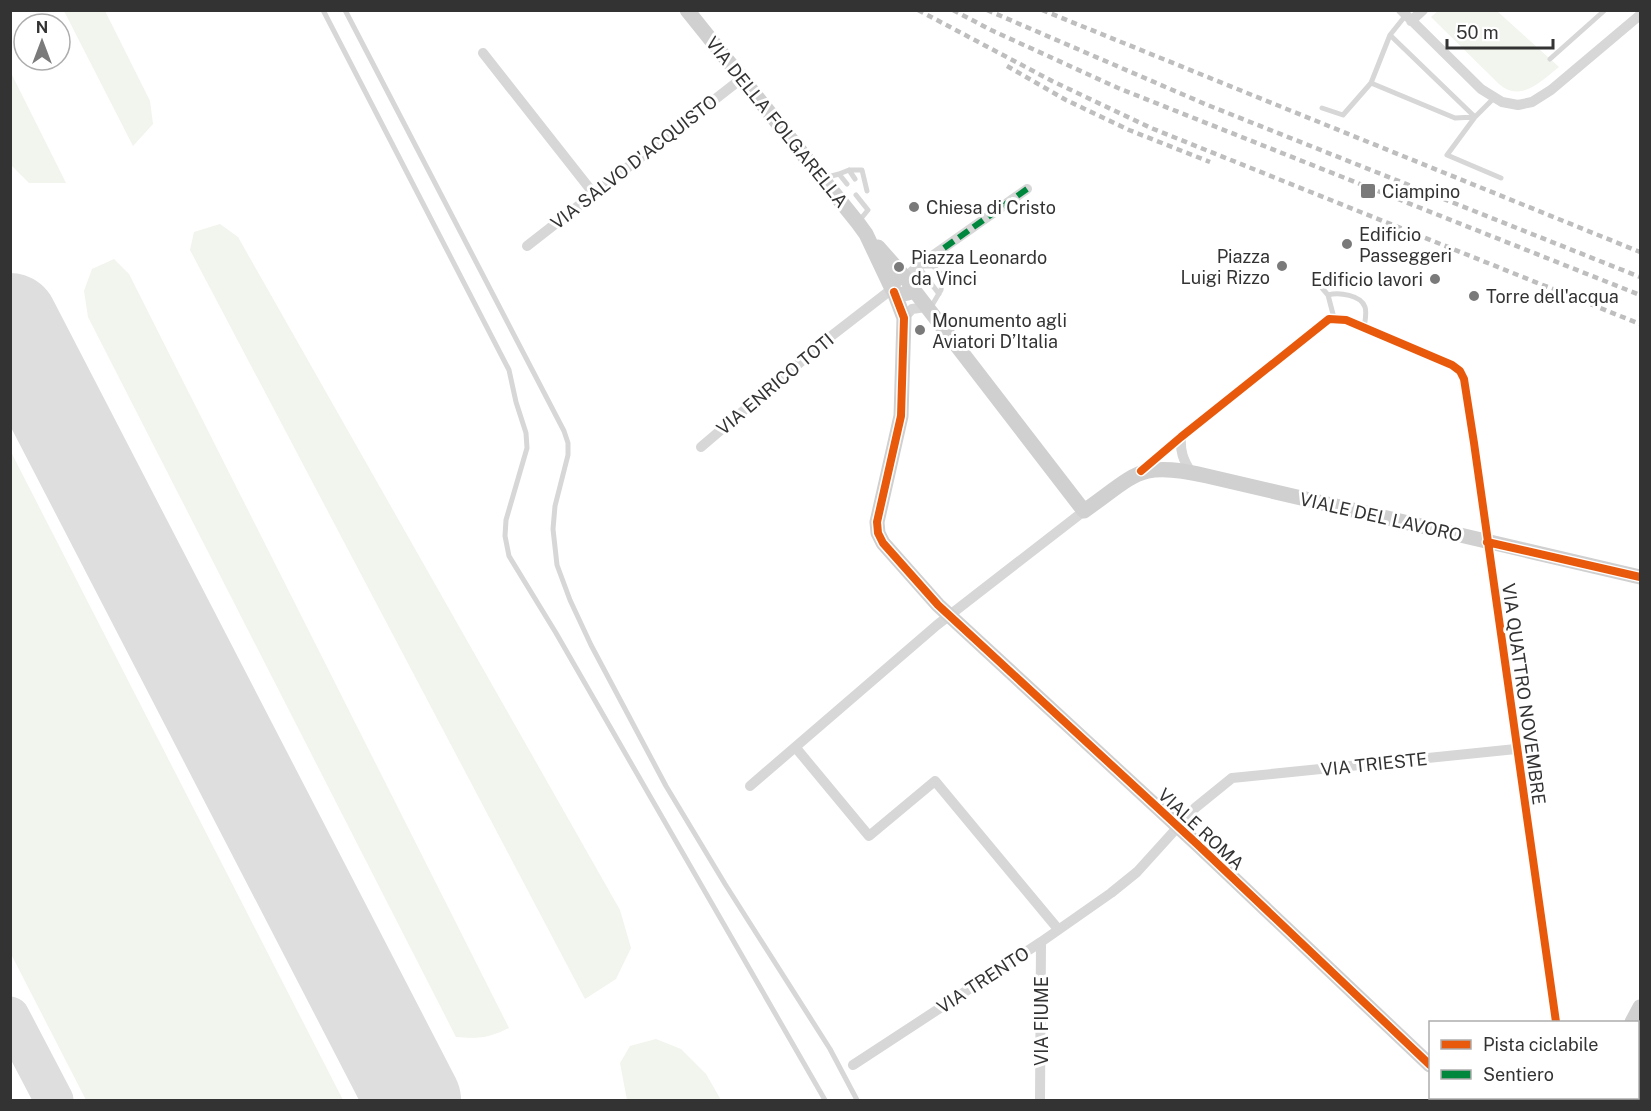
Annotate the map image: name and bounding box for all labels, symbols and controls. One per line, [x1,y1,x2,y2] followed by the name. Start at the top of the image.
[12,12,72,72] north arrow
[1447,12,1554,50] scale bar
[36,18,48,37] text: N
[1456,22,1499,43] text: 50 m
[702,32,853,212] street label: VIA DELLA FOLGARELLA
[547,90,721,234] street label: VIA SALVO D'ACQUISTO
[1382,181,1460,202] place label: Ciampino
[1359,182,1377,200] marker: Ciampino
[926,197,1056,218] place label: Chiesa di Cristo
[907,200,921,214] marker: Chiesa di Cristo
[1359,224,1452,266] place label: Edificio Passeggeri
[1340,237,1354,251] marker: Edificio Passeggeri
[1180,246,1270,288] place label: Piazza Luigi Rizzo
[911,247,1047,289] place label: Piazza Leonardo da Vinci
[1275,259,1289,273] marker: Piazza Luigi Rizzo
[892,260,906,274] marker: Piazza Leonardo da Vinci
[1311,269,1423,290] place label: Edificio lavori
[1428,272,1442,286] marker: Edificio lavori
[1486,286,1619,307] place label: Torre dell'acqua
[1467,289,1481,303] marker: Torre dell'acqua
[932,310,1067,352] place label: Monumento agli Aviatori D’Italia
[913,323,927,337] marker: Monumento agli Aviatori D’Italia
[712,329,838,439] street label: VIA ENRICO TOTI
[1298,488,1464,546] street label: VIALE DEL LAVORO
[1498,582,1550,806] street label: VIA QUATTRO NOVEMBRE
[1320,748,1428,780] street label: VIA TRIESTE
[1154,784,1248,874] street label: VIALE ROMA
[933,942,1033,1018] street label: VIA TRENTO
[1031,976,1052,1066] street label: VIA FIUME
[1429,1021,1639,1099] legend
[1483,1034,1598,1055] text: Pista ciclabile
[1483,1064,1554,1085] text: Sentiero

